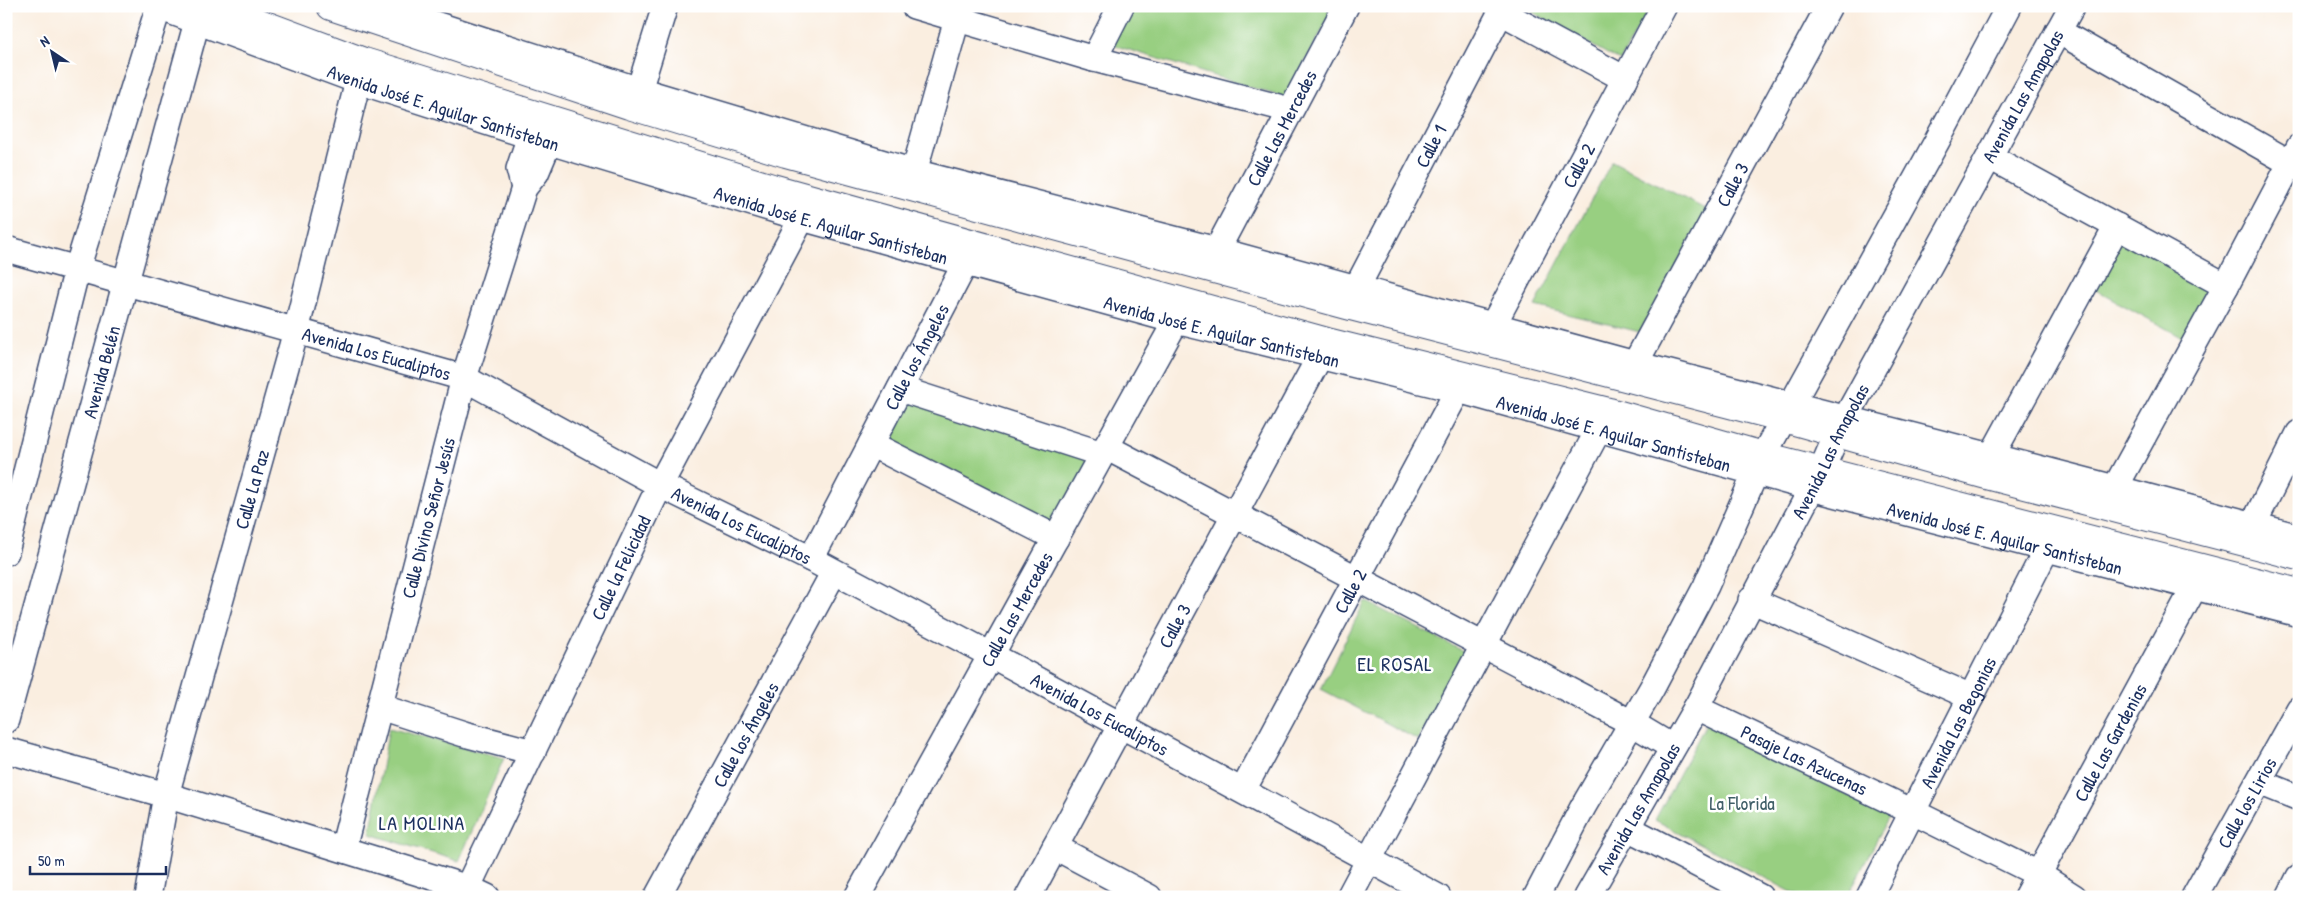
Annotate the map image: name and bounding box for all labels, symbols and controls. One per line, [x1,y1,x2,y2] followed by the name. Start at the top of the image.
[1976,25,2070,167] street label: Avenida Las Amapolas
[28,28,78,78] north arrow
[36,31,53,51] text: N
[324,58,562,157] street label: Avenida José E. Aguilar Santisteban
[1240,65,1323,191] street label: Calle Las Mercedes
[1409,120,1453,172] street label: Calle 1
[1556,139,1601,192] street label: Calle 2
[1710,158,1755,211] street label: Calle 3
[711,179,951,271] street label: Avenida José E. Aguilar Santisteban
[1101,289,1342,374] street label: Avenida José E. Aguilar Santisteban
[878,299,955,414] street label: Calle los Ángeles
[299,320,454,387] street label: Avenida Los Eucaliptos
[76,323,126,421] street label: Avenida Belén
[1785,379,1875,523] street label: Avenida Las Amapolas
[1494,388,1734,478] street label: Avenida José E. Aguilar Santisteban
[395,435,461,601] street label: Calle Divino Señor Jesús
[228,447,275,532] street label: Calle La Paz
[667,480,816,570] street label: Avenida Los Eucaliptos
[1884,495,2125,581] street label: Avenida José E. Aguilar Santisteban
[584,511,657,624] street label: Calle la Felicidad
[974,547,1059,671] street label: Calle Las Mercedes
[1327,564,1373,618] street label: Calle 2
[1152,599,1197,653] street label: Calle 3
[1357,650,1433,677] district label: EL ROSAL
[1914,652,2002,792] street label: Avenida Las Begonias
[1026,666,1173,762] street label: Avenida Los Eucaliptos
[706,677,785,792] street label: Calle los Ángeles
[2067,679,2153,806] street label: Calle Las Gardenias
[1737,718,1872,801] street label: Pasaje Las Azucenas
[1590,738,1686,879] street label: Avenida Las Amapolas
[2211,753,2282,853] street label: Calle los Lirios
[1709,790,1775,816] park label: La Florida
[379,809,465,836] district label: LA MOLINA
[30,843,166,875] scale bar
[38,850,65,871] text: 50 m

